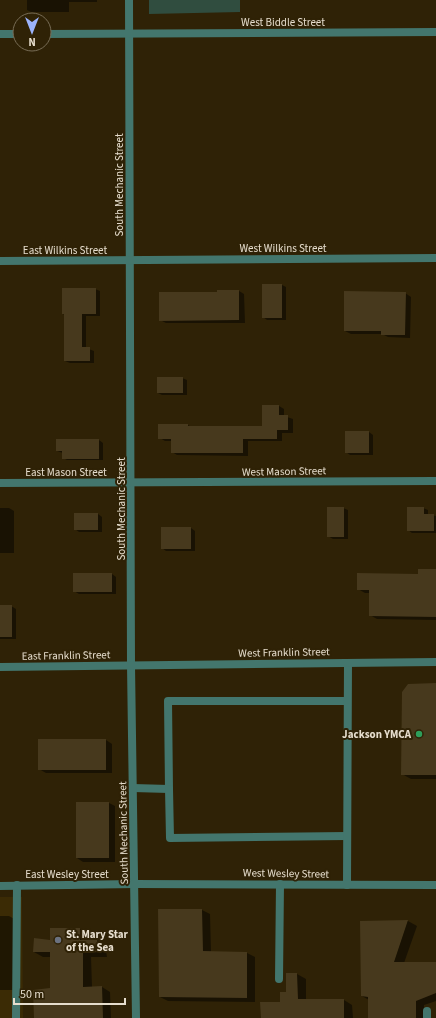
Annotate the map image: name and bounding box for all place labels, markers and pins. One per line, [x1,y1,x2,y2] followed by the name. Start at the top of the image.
[342,727,412,742] place label: Jackson YMCA
[414,729,424,739] marker: Jackson YMCA
[66,927,129,955] place label: St. Mary Star of the Sea
[53,935,63,945] marker: St. Mary Star of the Sea

